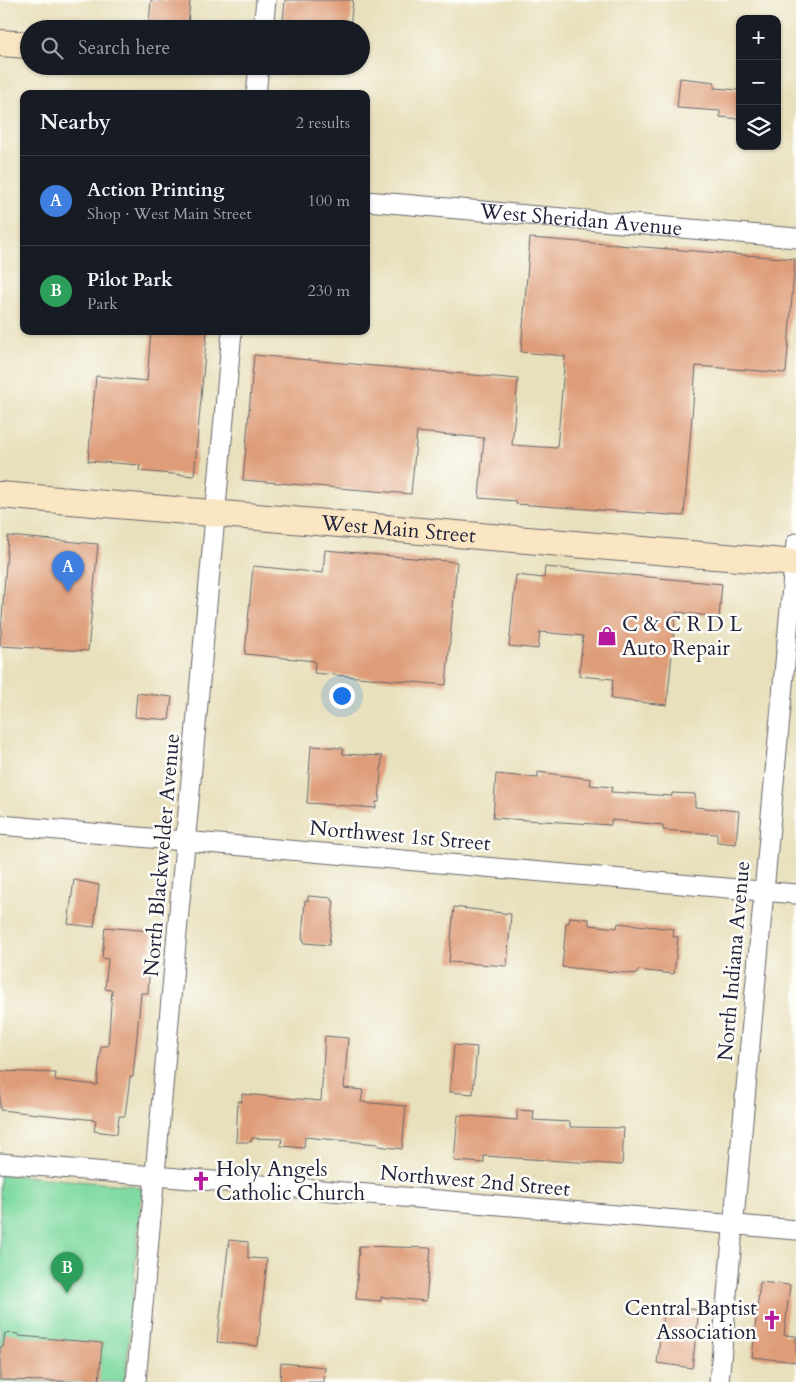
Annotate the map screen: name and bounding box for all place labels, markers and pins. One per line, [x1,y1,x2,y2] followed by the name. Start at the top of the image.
[52,551,84,592] pin: A
[622,610,743,663] place label: C & C R D L Auto Repair
[596,625,618,647] shop icon: C & C R D L Auto Repair
[216,1155,365,1208] place label: Holy Angels Catholic Church
[190,1170,212,1192] church icon: Holy Angels Catholic Church
[51,1252,83,1293] pin: B
[624,1294,757,1347] place label: Central Baptist Association
[761,1309,783,1331] church icon: Central Baptist Association

